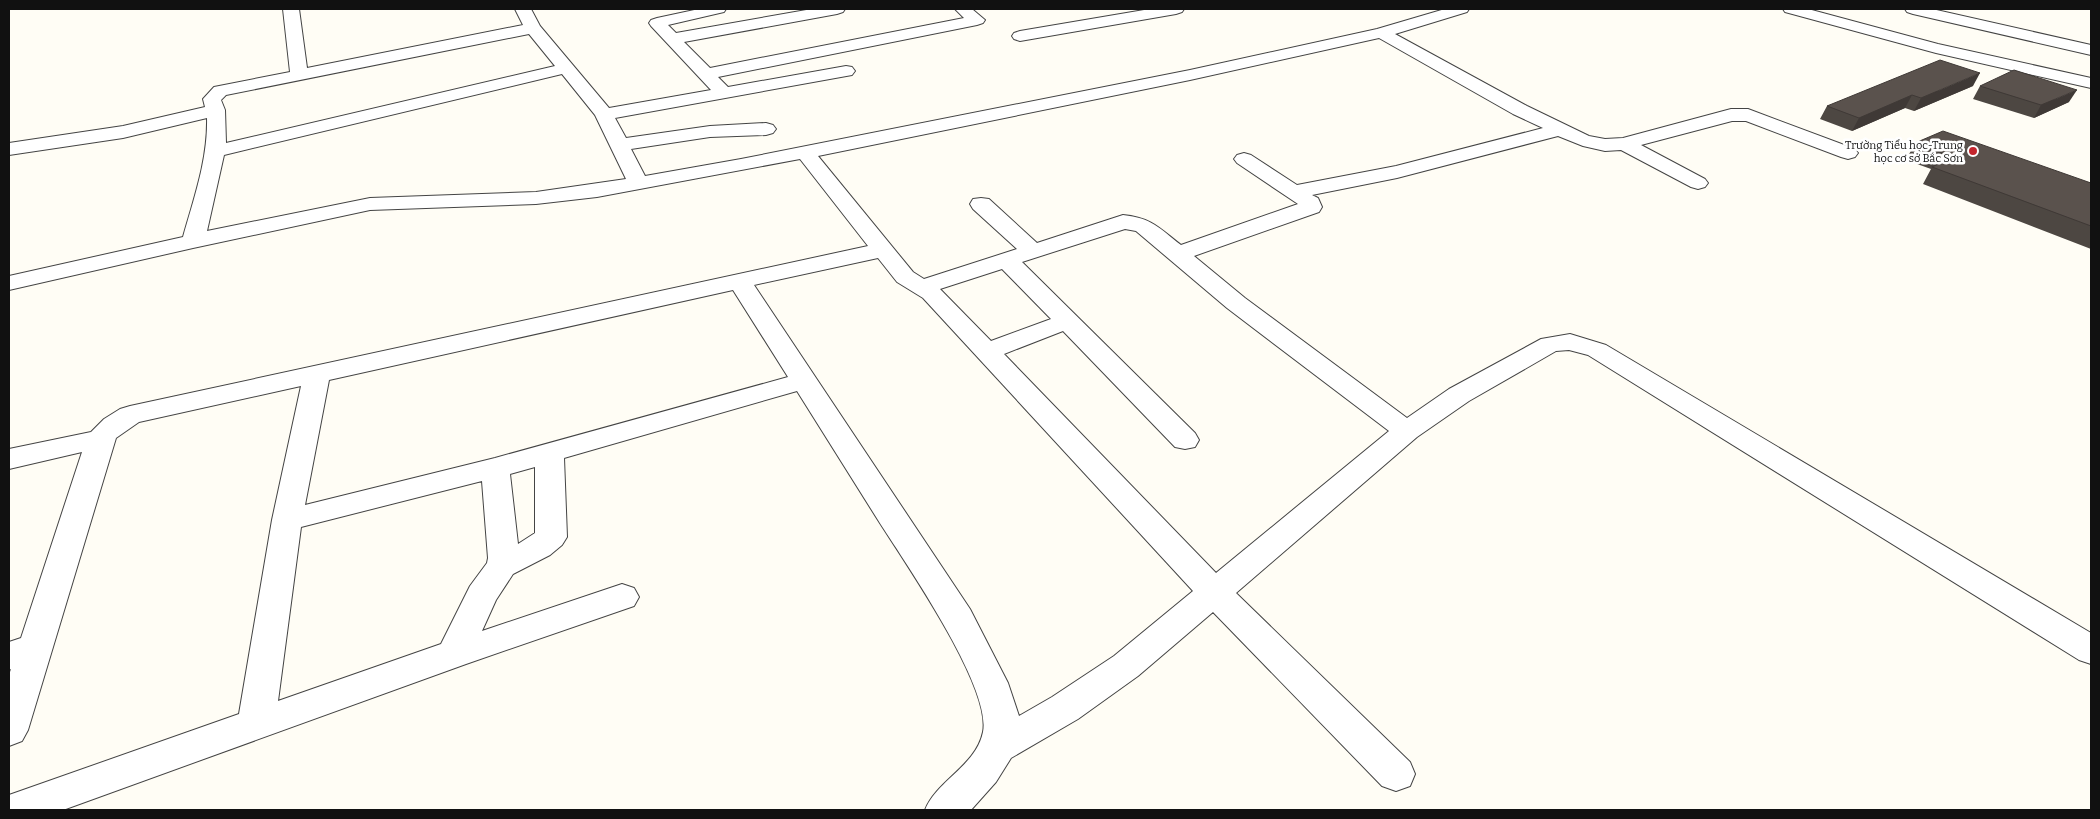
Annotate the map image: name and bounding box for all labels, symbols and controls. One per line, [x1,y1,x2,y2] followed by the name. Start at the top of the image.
[1845,139,1963,165] place label: Trường Tiểu học-Trung học cơ sở Bắc Sơn
[1967,145,1979,157] marker: Trường Tiểu học-Trung học cơ sở Bắc Sơn

